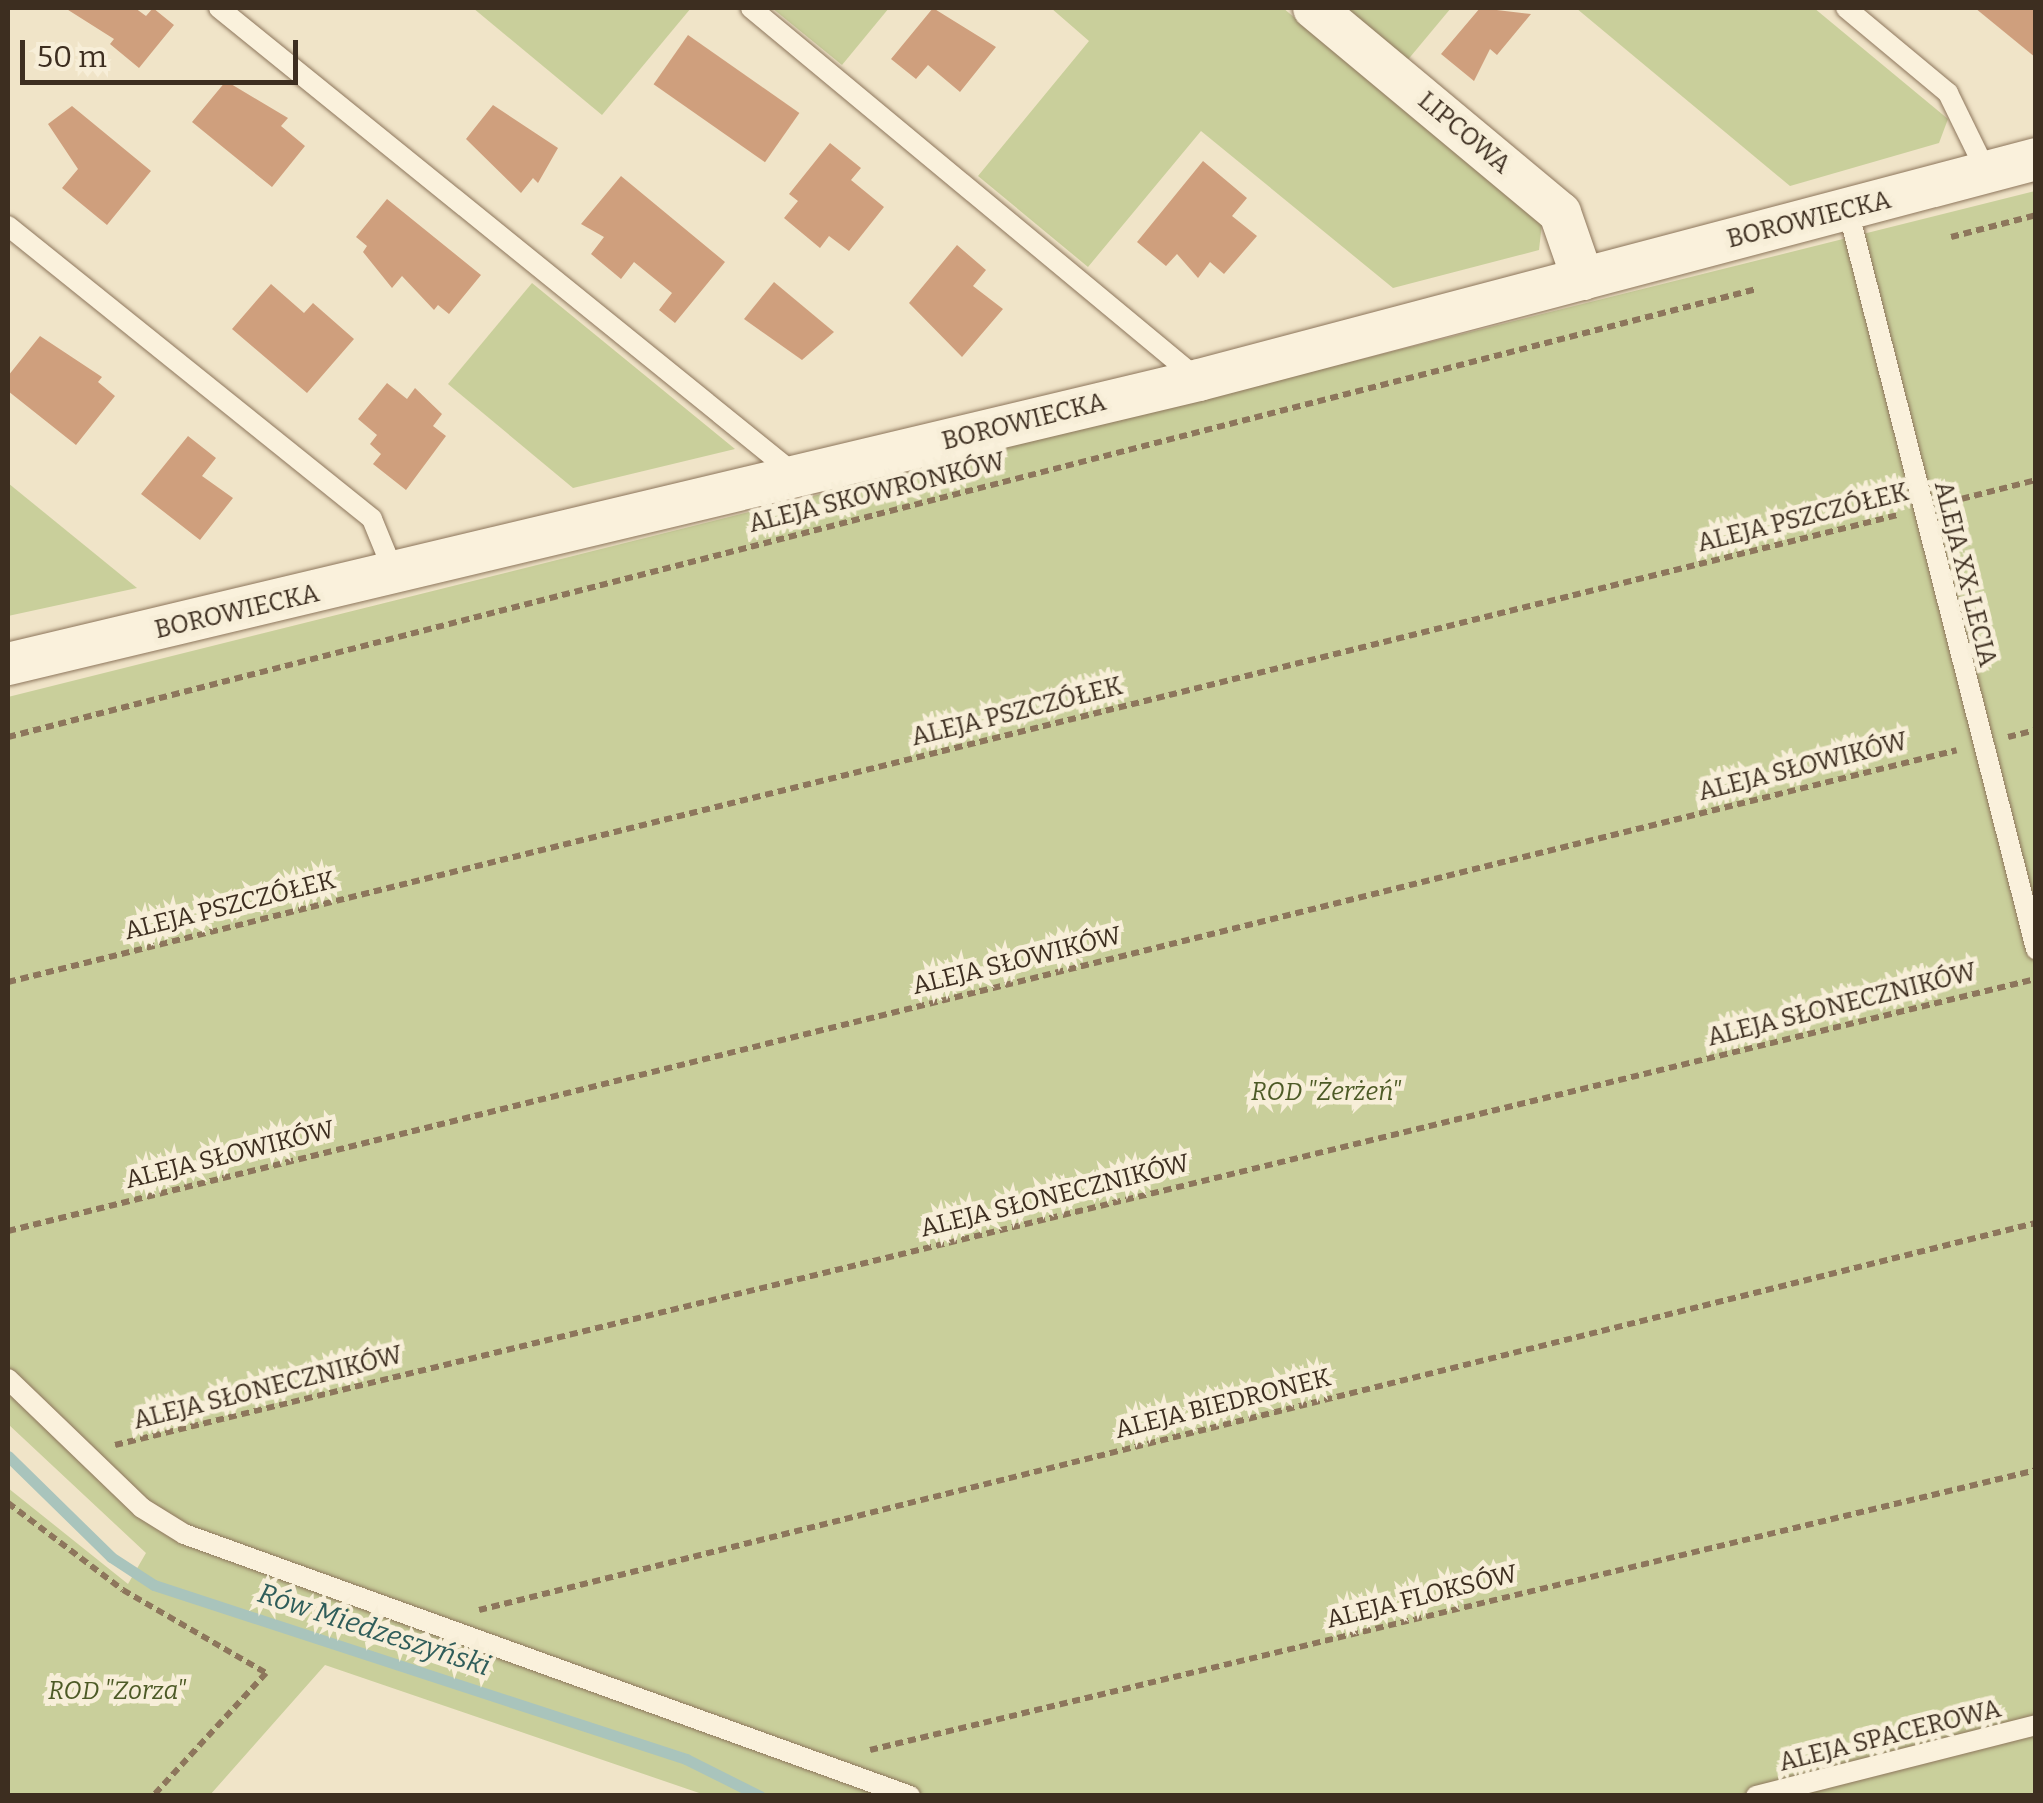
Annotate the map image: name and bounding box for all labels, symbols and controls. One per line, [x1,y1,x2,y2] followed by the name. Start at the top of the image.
[25,20,302,82] scale bar
[37,39,107,75] text: 50 m
[1412,86,1516,180] street label: LIPCOWA
[1724,185,1894,255] street label: BOROWIECKA
[939,387,1109,457] street label: BOROWIECKA
[746,447,1008,539] street label: ALEJA SKOWRONKÓW
[1694,477,1912,559] street label: ALEJA PSZCZÓŁEK
[1927,478,2003,670] street label: ALEJA XX-LECIA
[152,579,322,645] street label: BOROWIECKA
[908,671,1126,753] street label: ALEJA PSZCZÓŁEK
[1695,727,1911,807] street label: ALEJA SŁOWIKÓW
[121,865,339,947] street label: ALEJA PSZCZÓŁEK
[909,921,1125,1001] street label: ALEJA SŁOWIKÓW
[1704,957,1980,1053] street label: ALEJA SŁONECZNIKÓW
[1251,1077,1401,1107] park label: ROD "Żerżeń"
[122,1115,338,1195] street label: ALEJA SŁOWIKÓW
[917,1148,1193,1244] street label: ALEJA SŁONECZNIKÓW
[130,1340,406,1436] street label: ALEJA SŁONECZNIKÓW
[1112,1363,1334,1445] street label: ALEJA BIEDRONEK
[1323,1559,1521,1635] street label: ALEJA FLOKSÓW
[254,1577,494,1683] water label: Rów Miedzeszyński
[48,1676,186,1706] park label: ROD "Zorza"
[1776,1694,2004,1778] street label: ALEJA SPACEROWA

